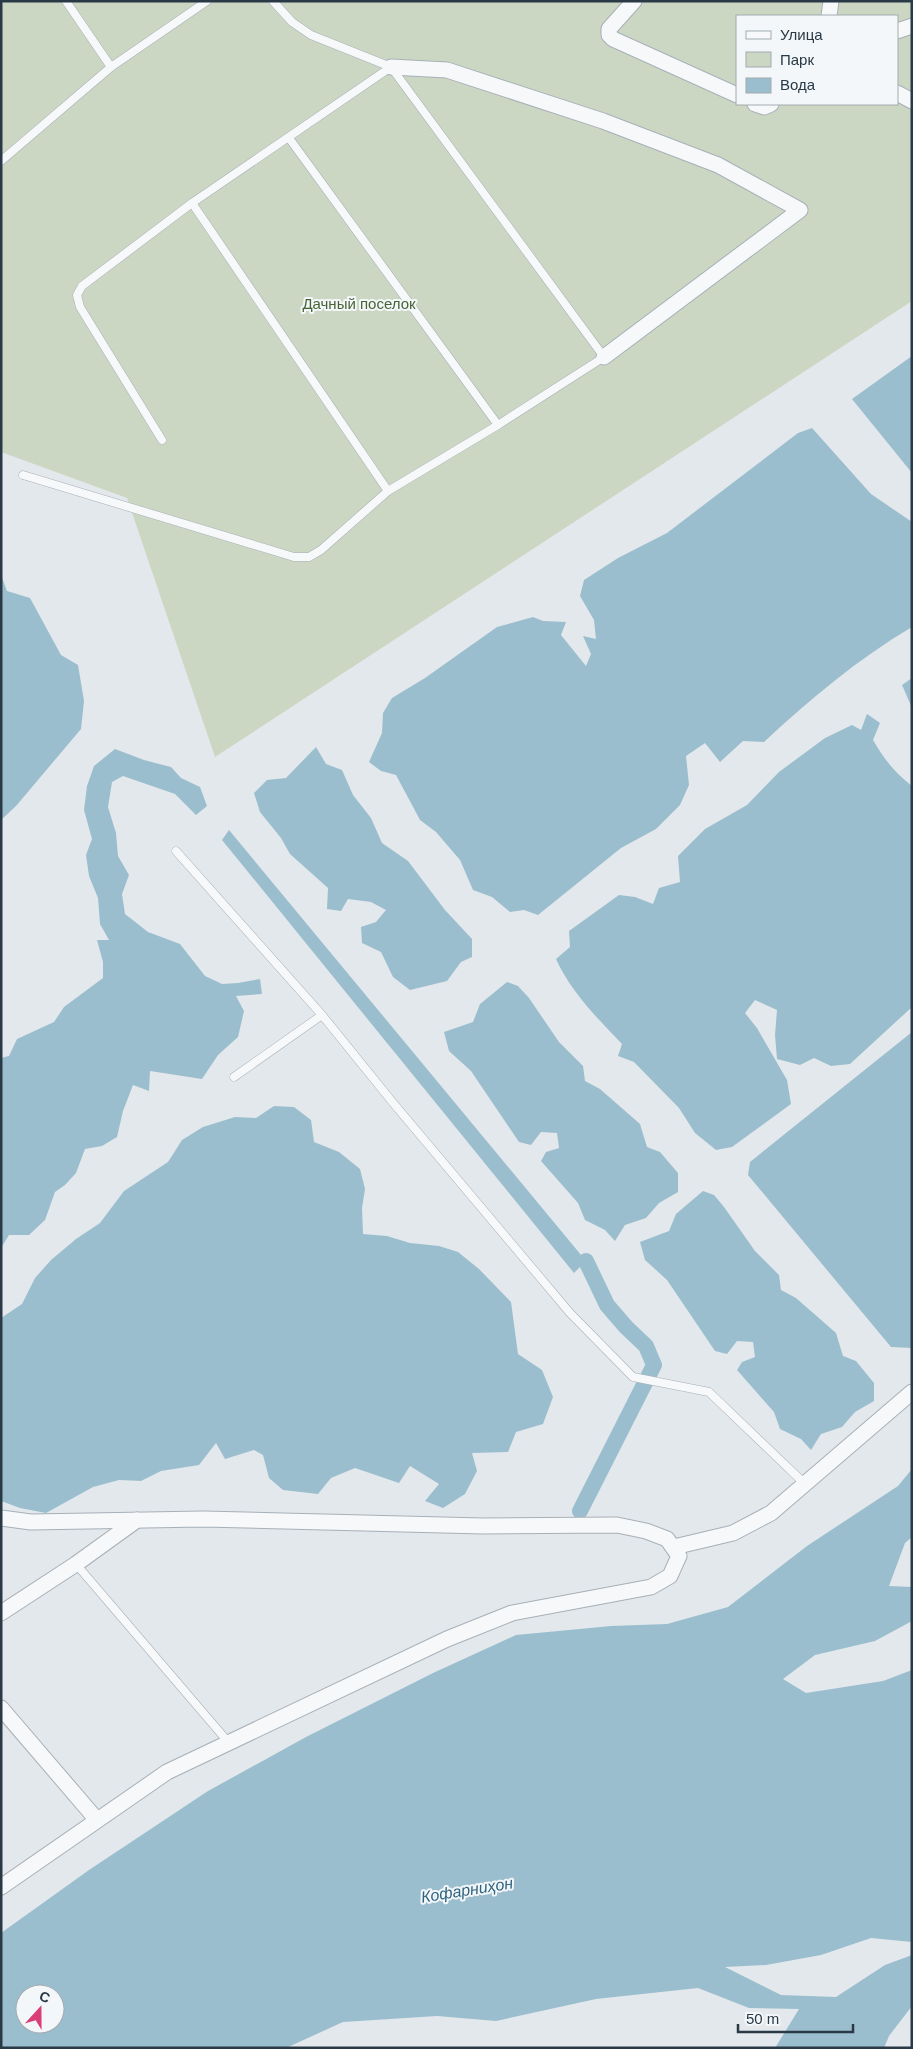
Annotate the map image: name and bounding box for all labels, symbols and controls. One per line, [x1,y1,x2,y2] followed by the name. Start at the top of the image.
[736,15,898,105] legend
[780,26,823,43] text: Улица
[780,51,814,68] text: Парк
[780,76,816,93] text: Вода
[302,295,416,312] park label: Дачный поселок
[420,1874,514,1906] water label: Кофарниҳон
[15,1984,65,2034] north arrow
[37,1988,52,2006] text: С
[738,2002,853,2034] scale bar
[746,2010,779,2027] text: 50 m

